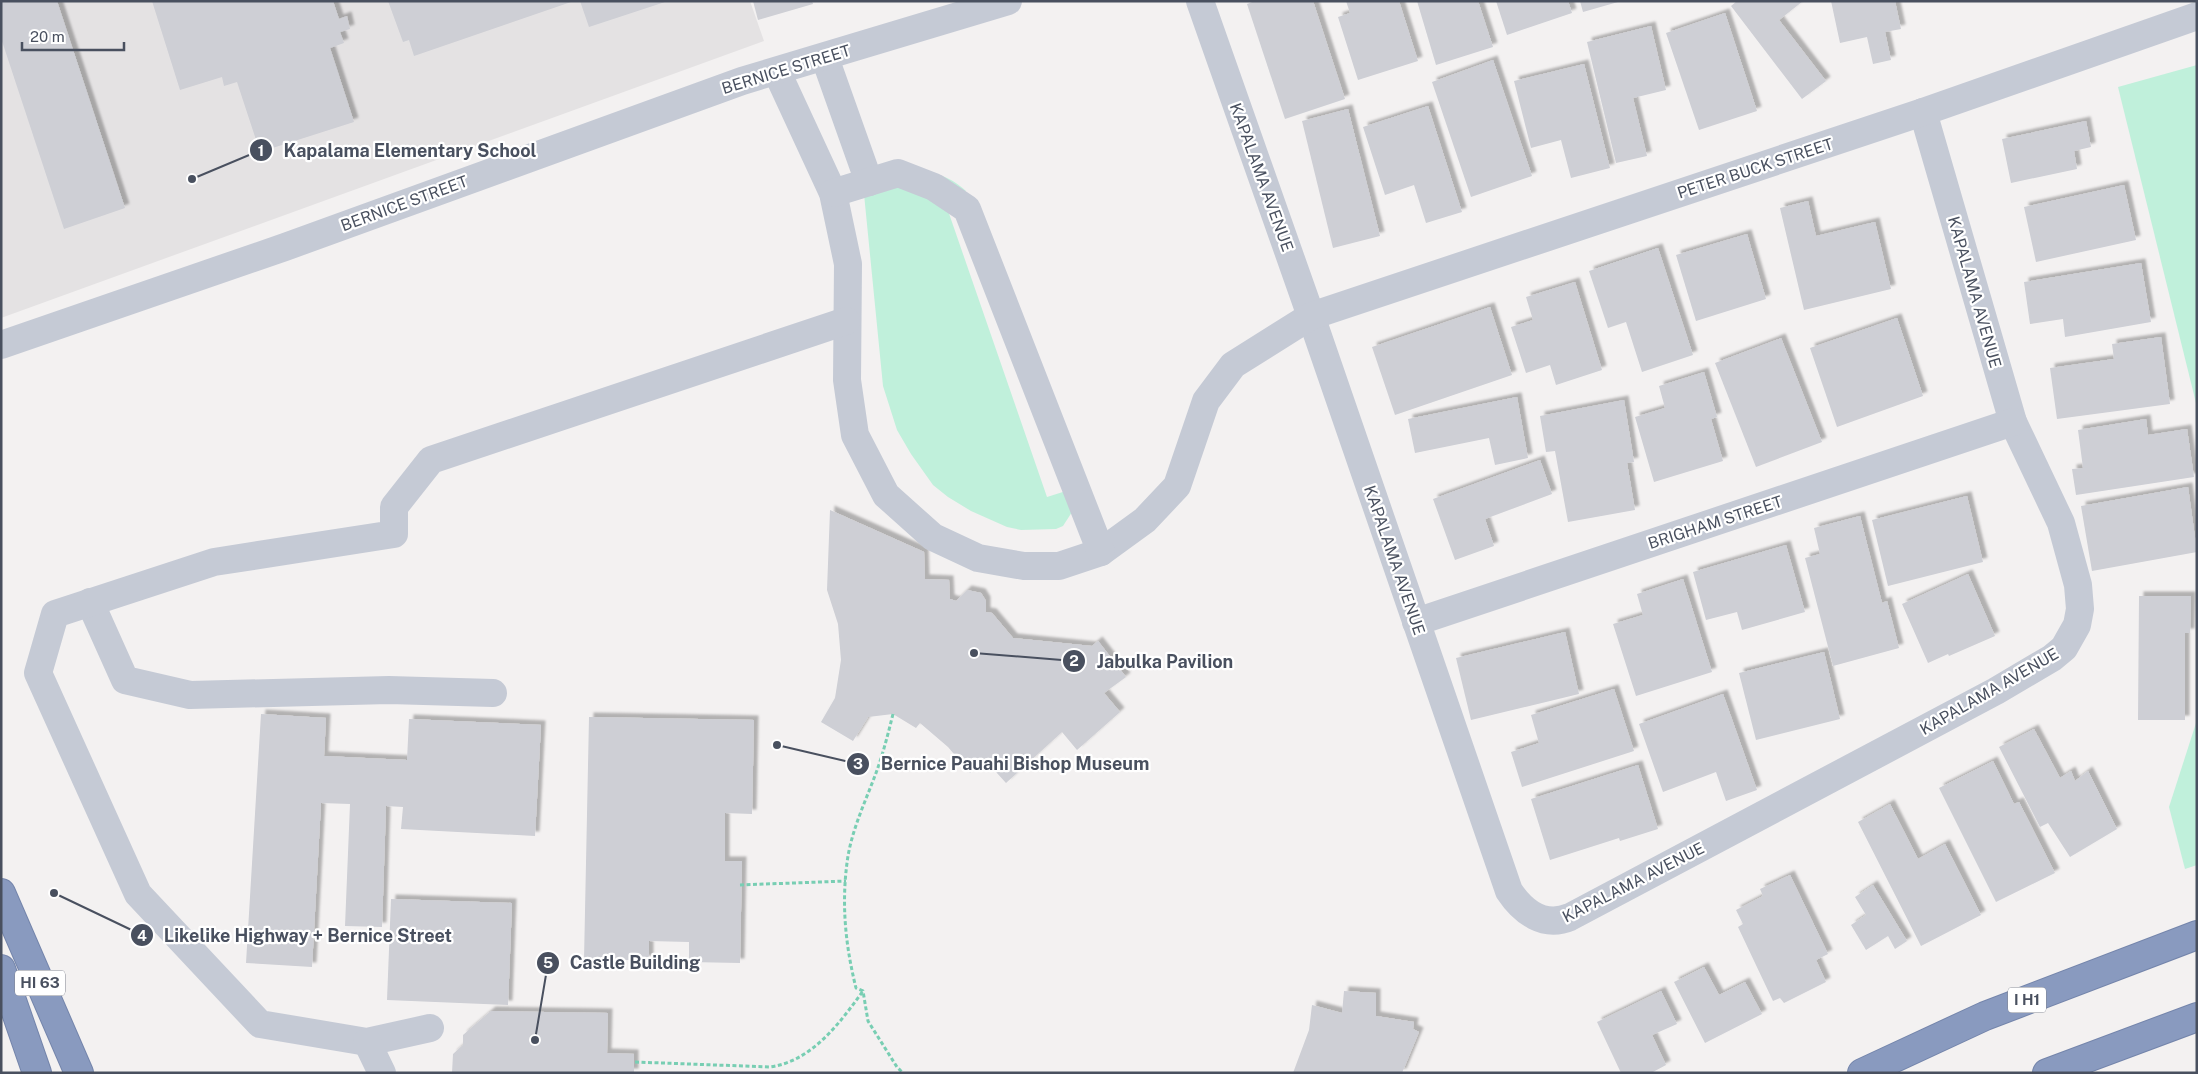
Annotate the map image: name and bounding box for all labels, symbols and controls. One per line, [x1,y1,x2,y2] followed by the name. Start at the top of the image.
[22,20,125,52] scale bar
[30,28,65,45] text: 20 m
[719,41,853,98] street label: BERNICE STREET
[1226,100,1297,254] street label: KAPALAMA AVENUE
[249,134,547,167] callout: Kapalama Elementary School
[1675,134,1836,203] street label: PETER BUCK STREET
[283,140,537,161] text: Kapalama Elementary School
[258,142,264,159] text: 1
[338,172,471,235] street label: BERNICE STREET
[1944,214,2005,370] street label: KAPALAMA AVENUE
[1360,483,1429,637] street label: KAPALAMA AVENUE
[1646,492,1785,553] street label: BRIGHAM STREET
[1917,644,2062,739] street label: KAPALAMA AVENUE
[1062,645,1243,678] callout: Jabulka Pavilion
[1097,651,1233,672] text: Jabulka Pavilion
[1069,652,1079,669] text: 2
[846,747,1159,780] callout: Bernice Pauahi Bishop Museum
[881,753,1149,774] text: Bernice Pauahi Bishop Museum
[853,755,863,772] text: 3
[1559,838,1707,926] street label: KAPALAMA AVENUE
[129,919,463,952] callout: Likelike Highway + Bernice Street
[164,925,452,946] text: Likelike Highway + Bernice Street
[137,927,147,944] text: 4
[535,946,711,979] callout: Castle Building
[570,952,700,973] text: Castle Building
[543,954,553,971] text: 5
[15,970,65,996] road number: HI 63
[2008,988,2046,1012] road number: I H1

